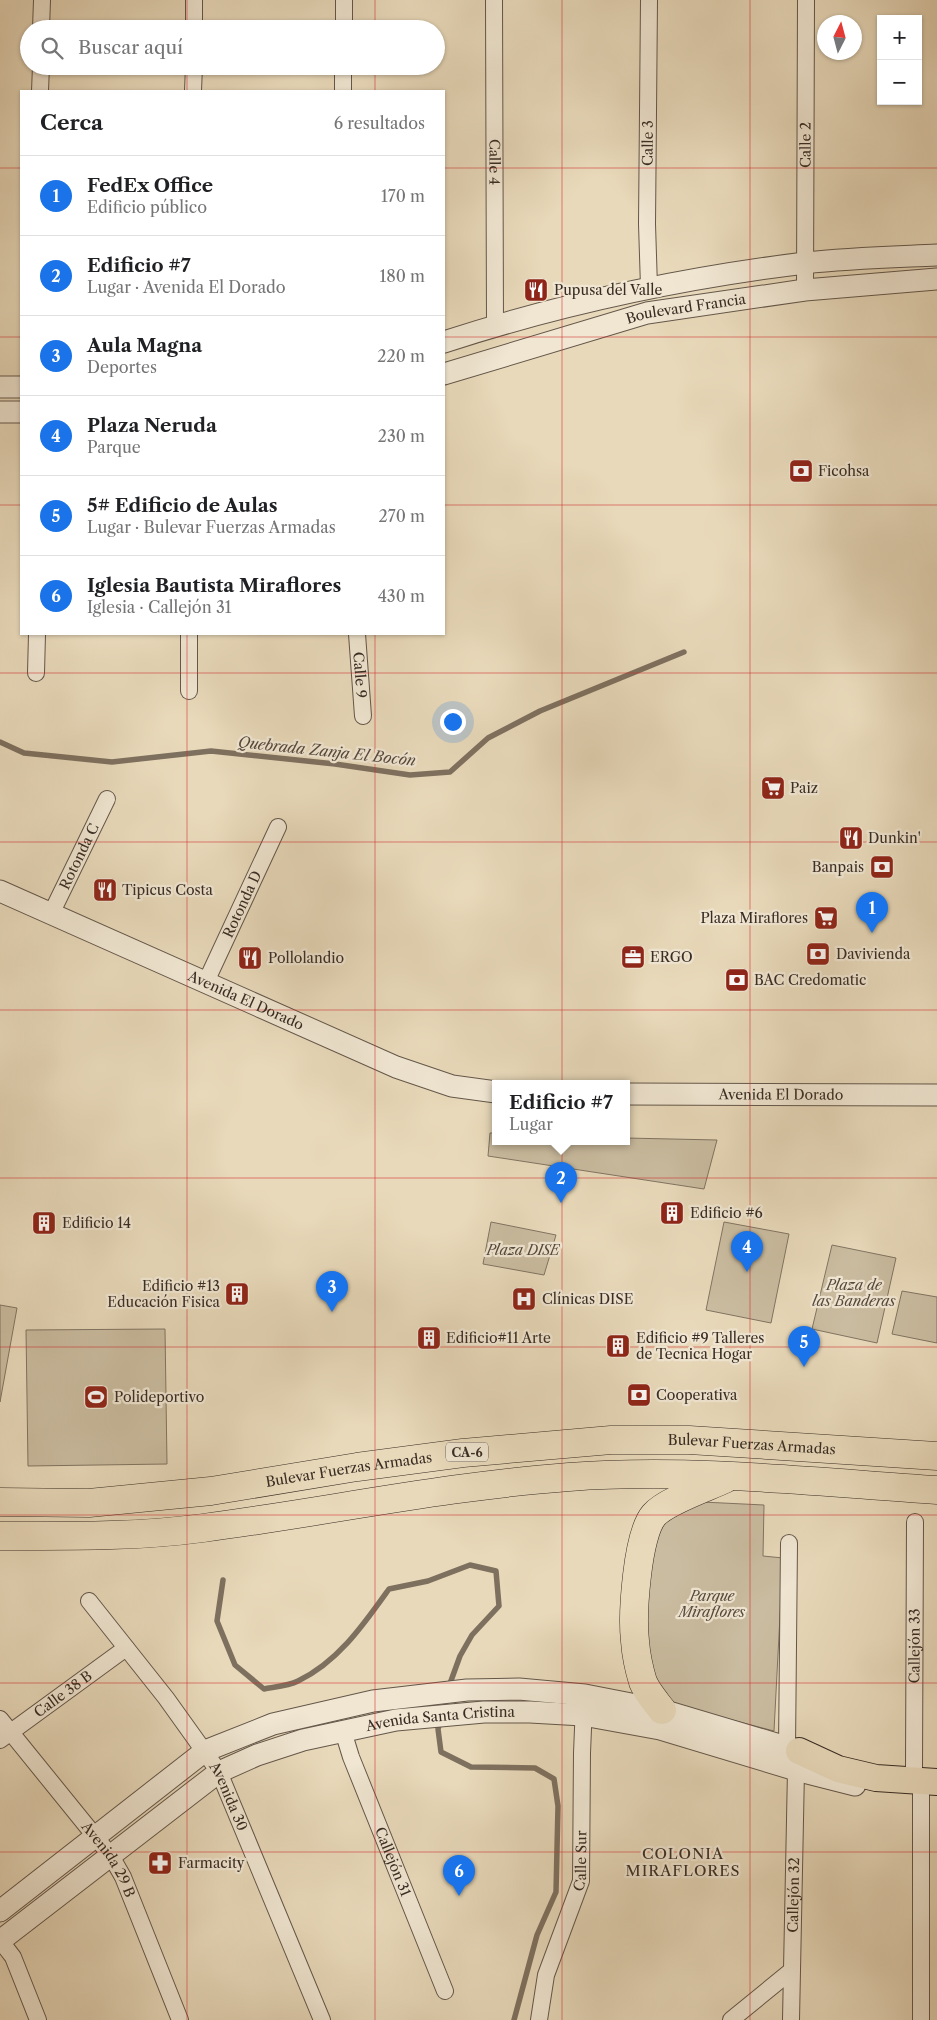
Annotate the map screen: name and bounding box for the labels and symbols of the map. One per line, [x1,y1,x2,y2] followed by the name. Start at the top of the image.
[817,15,862,60] north arrow
[639,120,657,166] street label: Calle 3
[796,122,815,168] street label: Calle 2
[485,139,504,185] street label: Calle 4
[523,277,549,303] restaurant icon: Pupusa del Valle
[554,281,662,299] place label: Pupusa del Valle
[624,290,748,328] street label: Boulevard Francia
[788,458,814,484] bank icon: Ficohsa
[818,462,870,480] place label: Ficohsa
[349,651,371,699] street label: Calle 9
[440,709,466,735] your location
[237,732,417,770] water label: Quebrada Zanja El Bocón
[760,775,786,801] supermarket icon: Paiz
[790,779,818,797] place label: Paiz
[55,820,103,892] street label: Rotonda C
[838,825,864,851] restaurant icon: Dunkin'
[868,829,921,847] place label: Dunkin'
[869,854,895,880] bank icon: Banpais
[812,858,864,876] place label: Banpais
[219,868,265,941] street label: Rotonda D
[92,877,118,903] restaurant icon: Tipicus Costa
[122,881,214,899] place label: Tipicus Costa
[856,892,888,933] pin: 1
[813,905,839,931] supermarket icon: Plaza Miraflores
[700,909,808,927] place label: Plaza Miraflores
[805,941,831,967] bank icon: Davivienda
[620,944,646,970] office icon: ERGO
[237,945,263,971] restaurant icon: Pollolandio
[836,945,911,963] place label: Davivienda
[650,948,693,966] place label: ERGO
[268,949,344,967] place label: Pollolandio
[184,966,307,1034] street label: Avenida El Dorado
[724,967,750,993] bank icon: BAC Credomatic
[754,971,866,989] place label: BAC Credomatic
[717,1085,844,1104] street label: Avenida El Dorado
[545,1162,577,1203] pin: 2
[659,1200,685,1226] building icon: Edificio #6
[690,1204,763,1222] place label: Edificio #6
[31,1210,57,1236] building icon: Edificio 14
[62,1214,131,1232] place label: Edificio 14
[731,1231,763,1272] pin: 4
[485,1241,561,1259] park label: Plaza DISE
[316,1271,348,1312] pin: 3
[812,1276,897,1310] park label: Plaza de las Banderas
[107,1277,221,1311] place label: Edificio #13 Educación Fisica
[224,1281,250,1307] building icon: Edificio #13 Educación Fisica
[511,1286,537,1312] hospital icon: Clínicas DISE
[542,1290,633,1308] place label: Clínicas DISE
[416,1325,442,1351] building icon: Edificio#11 Arte
[788,1326,820,1367] pin: 5
[446,1329,551,1347] place label: Edificio#11 Arte
[636,1329,764,1363] place label: Edificio #9 Talleres de Tecnica Hogar
[605,1333,631,1359] building icon: Edificio #9 Talleres de Tecnica Hogar
[626,1382,652,1408] bank icon: Cooperativa
[83,1384,109,1410] sports icon: Polideportivo
[656,1386,738,1404] place label: Cooperativa
[114,1388,204,1406] place label: Polideportivo
[668,1431,836,1458] street label: Bulevar Fuerzas Armadas
[446,1442,488,1461] road number: CA-6
[264,1448,433,1491] street label: Bulevar Fuerzas Armadas
[677,1587,746,1621] park label: Parque Miraflores
[905,1609,924,1683] street label: Callejón 33
[30,1667,96,1721] street label: Calle 38 B
[363,1703,515,1735] street label: Avenida Santa Cristina
[205,1757,252,1834] street label: Avenida 30
[77,1817,139,1900] street label: Avenida 29 B
[371,1824,415,1899] street label: Callejón 31
[569,1830,590,1894] street label: Calle Sur
[625,1844,741,1880] district label: COLONIA MIRAFLORES
[147,1850,173,1876] pharmacy icon: Farmacity
[178,1854,245,1872] place label: Farmacity
[443,1855,475,1896] pin: 6
[784,1857,803,1933] street label: Callejón 32

